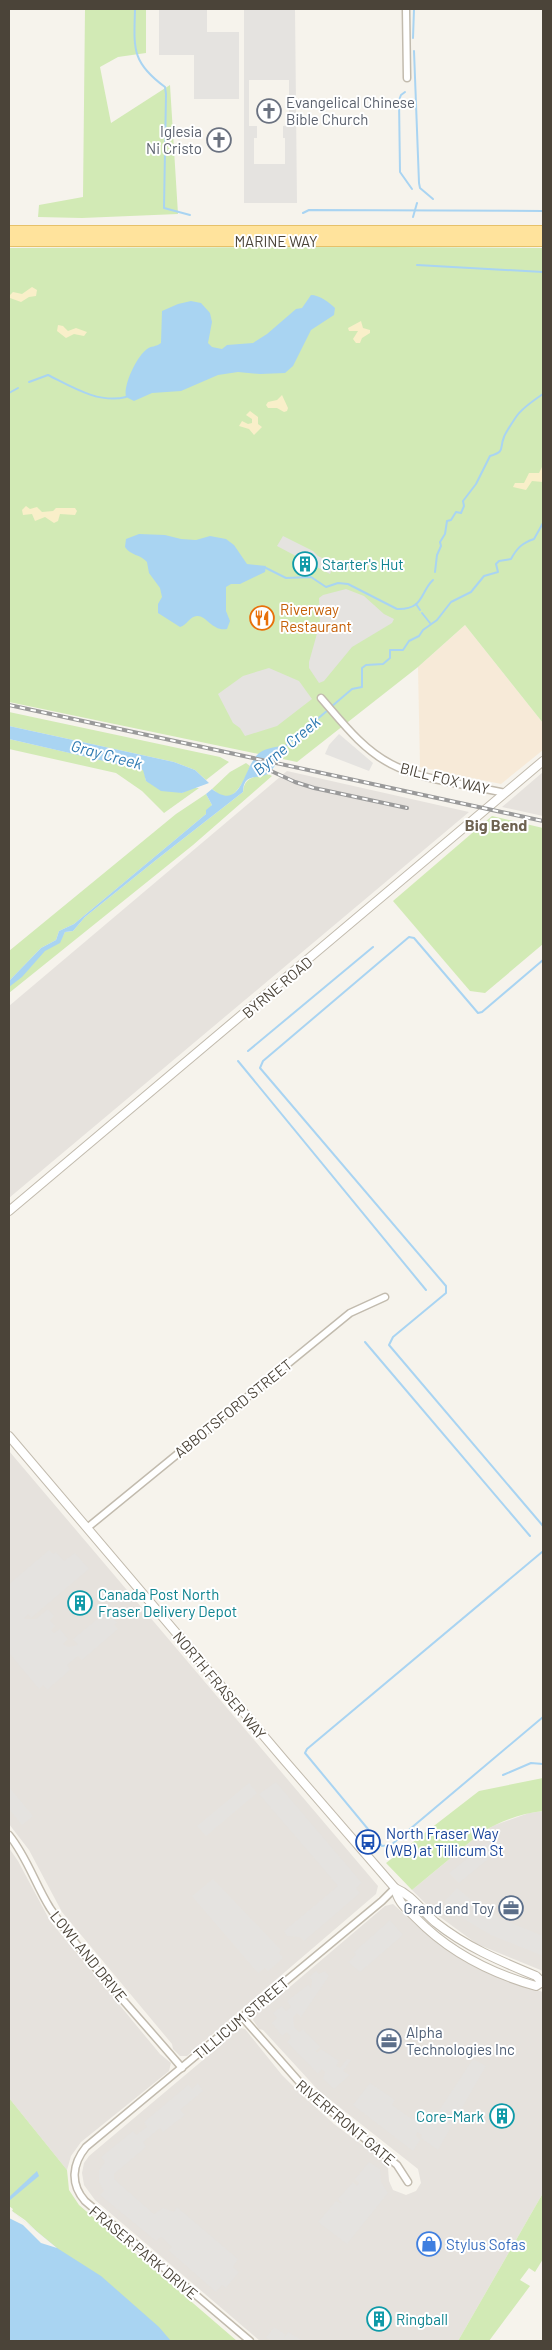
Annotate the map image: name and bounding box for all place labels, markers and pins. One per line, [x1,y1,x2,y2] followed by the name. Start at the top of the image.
[286,93,415,128] place label: Evangelical Chinese Bible Church
[256,98,282,124] church icon: Evangelical Chinese Bible Church
[146,122,202,157] place label: Iglesia Ni Cristo
[206,127,232,153] church icon: Iglesia Ni Cristo
[292,551,318,577] building icon: Starter's Hut
[322,555,404,573] place label: Starter's Hut
[280,600,352,635] place label: Riverway Restaurant
[249,605,275,631] restaurant icon: Riverway Restaurant
[98,1585,237,1620] place label: Canada Post North Fraser Delivery Depot
[67,1590,93,1616] building icon: Canada Post North Fraser Delivery Depot
[385,1824,504,1859] place label: North Fraser Way (WB) at Tillicum St
[355,1829,381,1855] bus stop icon: North Fraser Way (WB) at Tillicum St
[498,1895,524,1921] office icon: Grand and Toy
[403,1899,494,1917] place label: Grand and Toy
[406,2023,515,2058] place label: Alpha Technologies Inc
[376,2028,402,2054] office icon: Alpha Technologies Inc
[489,2103,515,2129] building icon: Core-Mark
[416,2107,484,2125] place label: Core-Mark
[416,2231,442,2257] shop icon: Stylus Sofas
[446,2235,526,2253] place label: Stylus Sofas
[366,2306,392,2332] building icon: Ringball
[396,2310,448,2328] place label: Ringball

